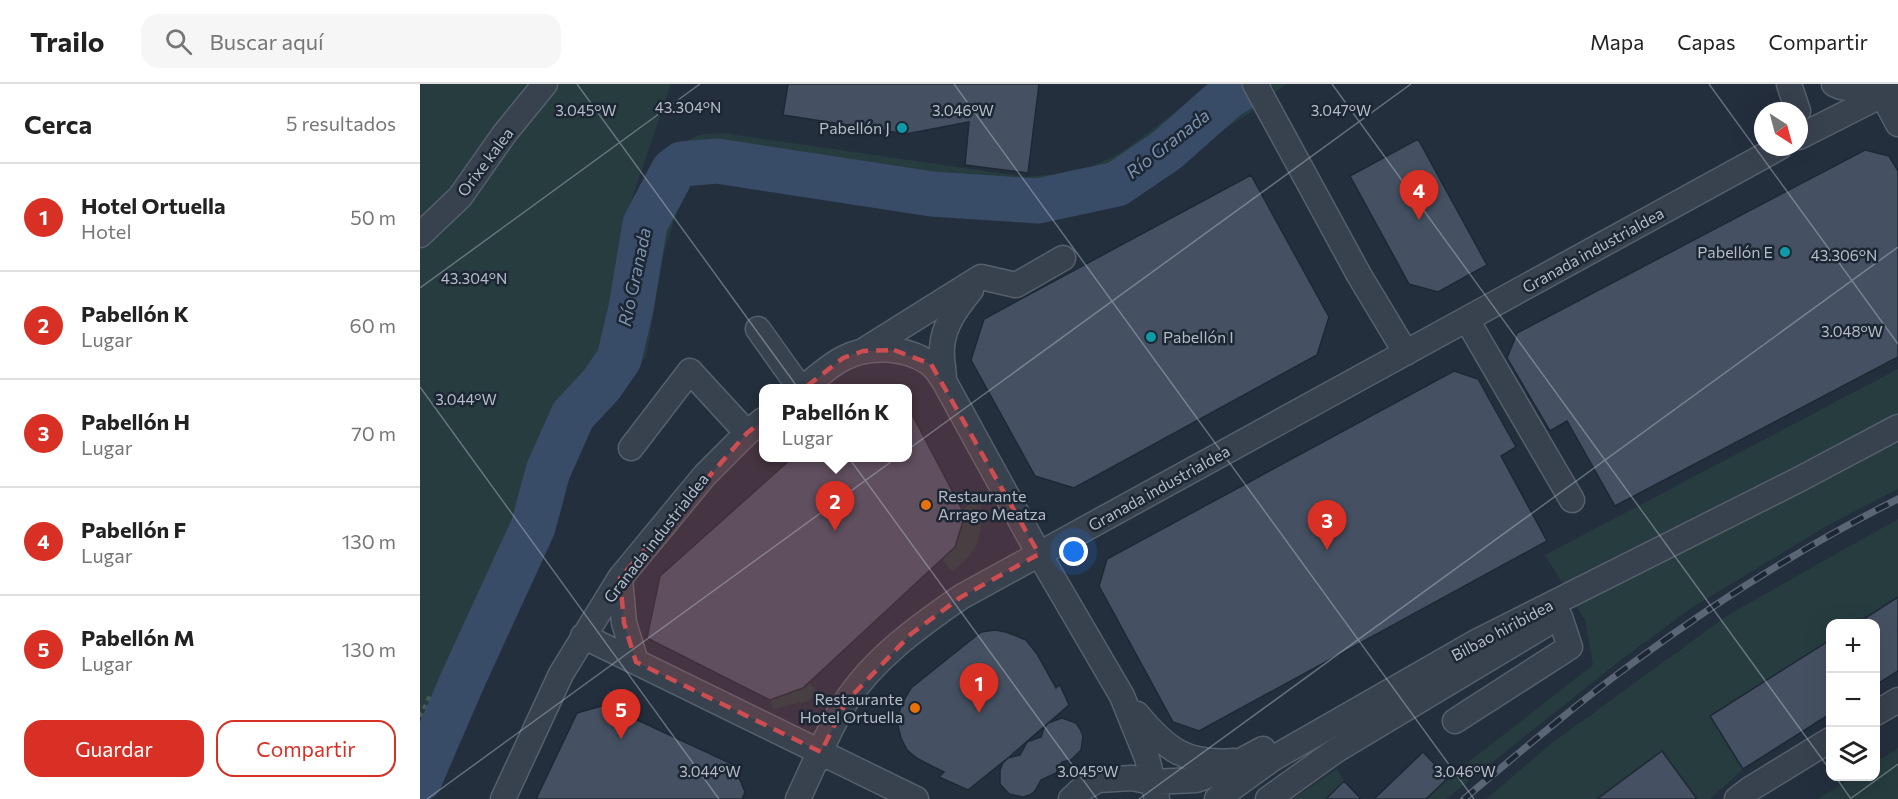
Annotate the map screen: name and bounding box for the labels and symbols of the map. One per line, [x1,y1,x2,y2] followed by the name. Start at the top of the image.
[655,98,721,116] text: 43.304°N
[555,101,617,119] text: 3.045°W
[932,101,994,119] text: 3.046°W
[1311,101,1371,119] text: 3.047°W
[1754,102,1808,156] north arrow
[1121,104,1214,183] water label: Río Granada
[819,118,890,137] place label: Pabellón J
[895,121,909,135] marker: Pabellón J
[453,124,517,200] street label: Orixe kalea
[1400,170,1438,220] pin: 4
[1519,203,1667,296] street label: Granada industrialdea
[613,226,655,328] water label: Río Granada
[1697,242,1773,261] place label: Pabellón E
[1778,245,1792,259] marker: Pabellón E
[1811,246,1877,264] text: 43.306°N
[441,269,507,287] text: 43.304°N
[1821,322,1883,340] text: 3.048°W
[1163,327,1234,346] place label: Pabellón I
[1144,330,1158,344] marker: Pabellón I
[435,390,497,408] text: 3.044°W
[1085,441,1233,534] street label: Granada industrialdea
[599,469,712,606] street label: Granada industrialdea
[816,482,854,531] pin: 2
[938,486,1046,523] place label: Restaurante Arrago Meatza
[919,498,933,512] marker: Restaurante Arrago Meatza
[1308,500,1346,550] pin: 3
[1059,537,1088,566] your location
[1448,595,1556,664] street label: Bilbao hiribidea
[960,664,998,713] pin: 1
[800,689,903,726] place label: Restaurante Hotel Ortuella
[602,690,640,739] pin: 5
[908,701,922,715] marker: Restaurante Hotel Ortuella
[679,762,741,780] text: 3.044°W
[1057,762,1119,780] text: 3.045°W
[1434,762,1496,780] text: 3.046°W

